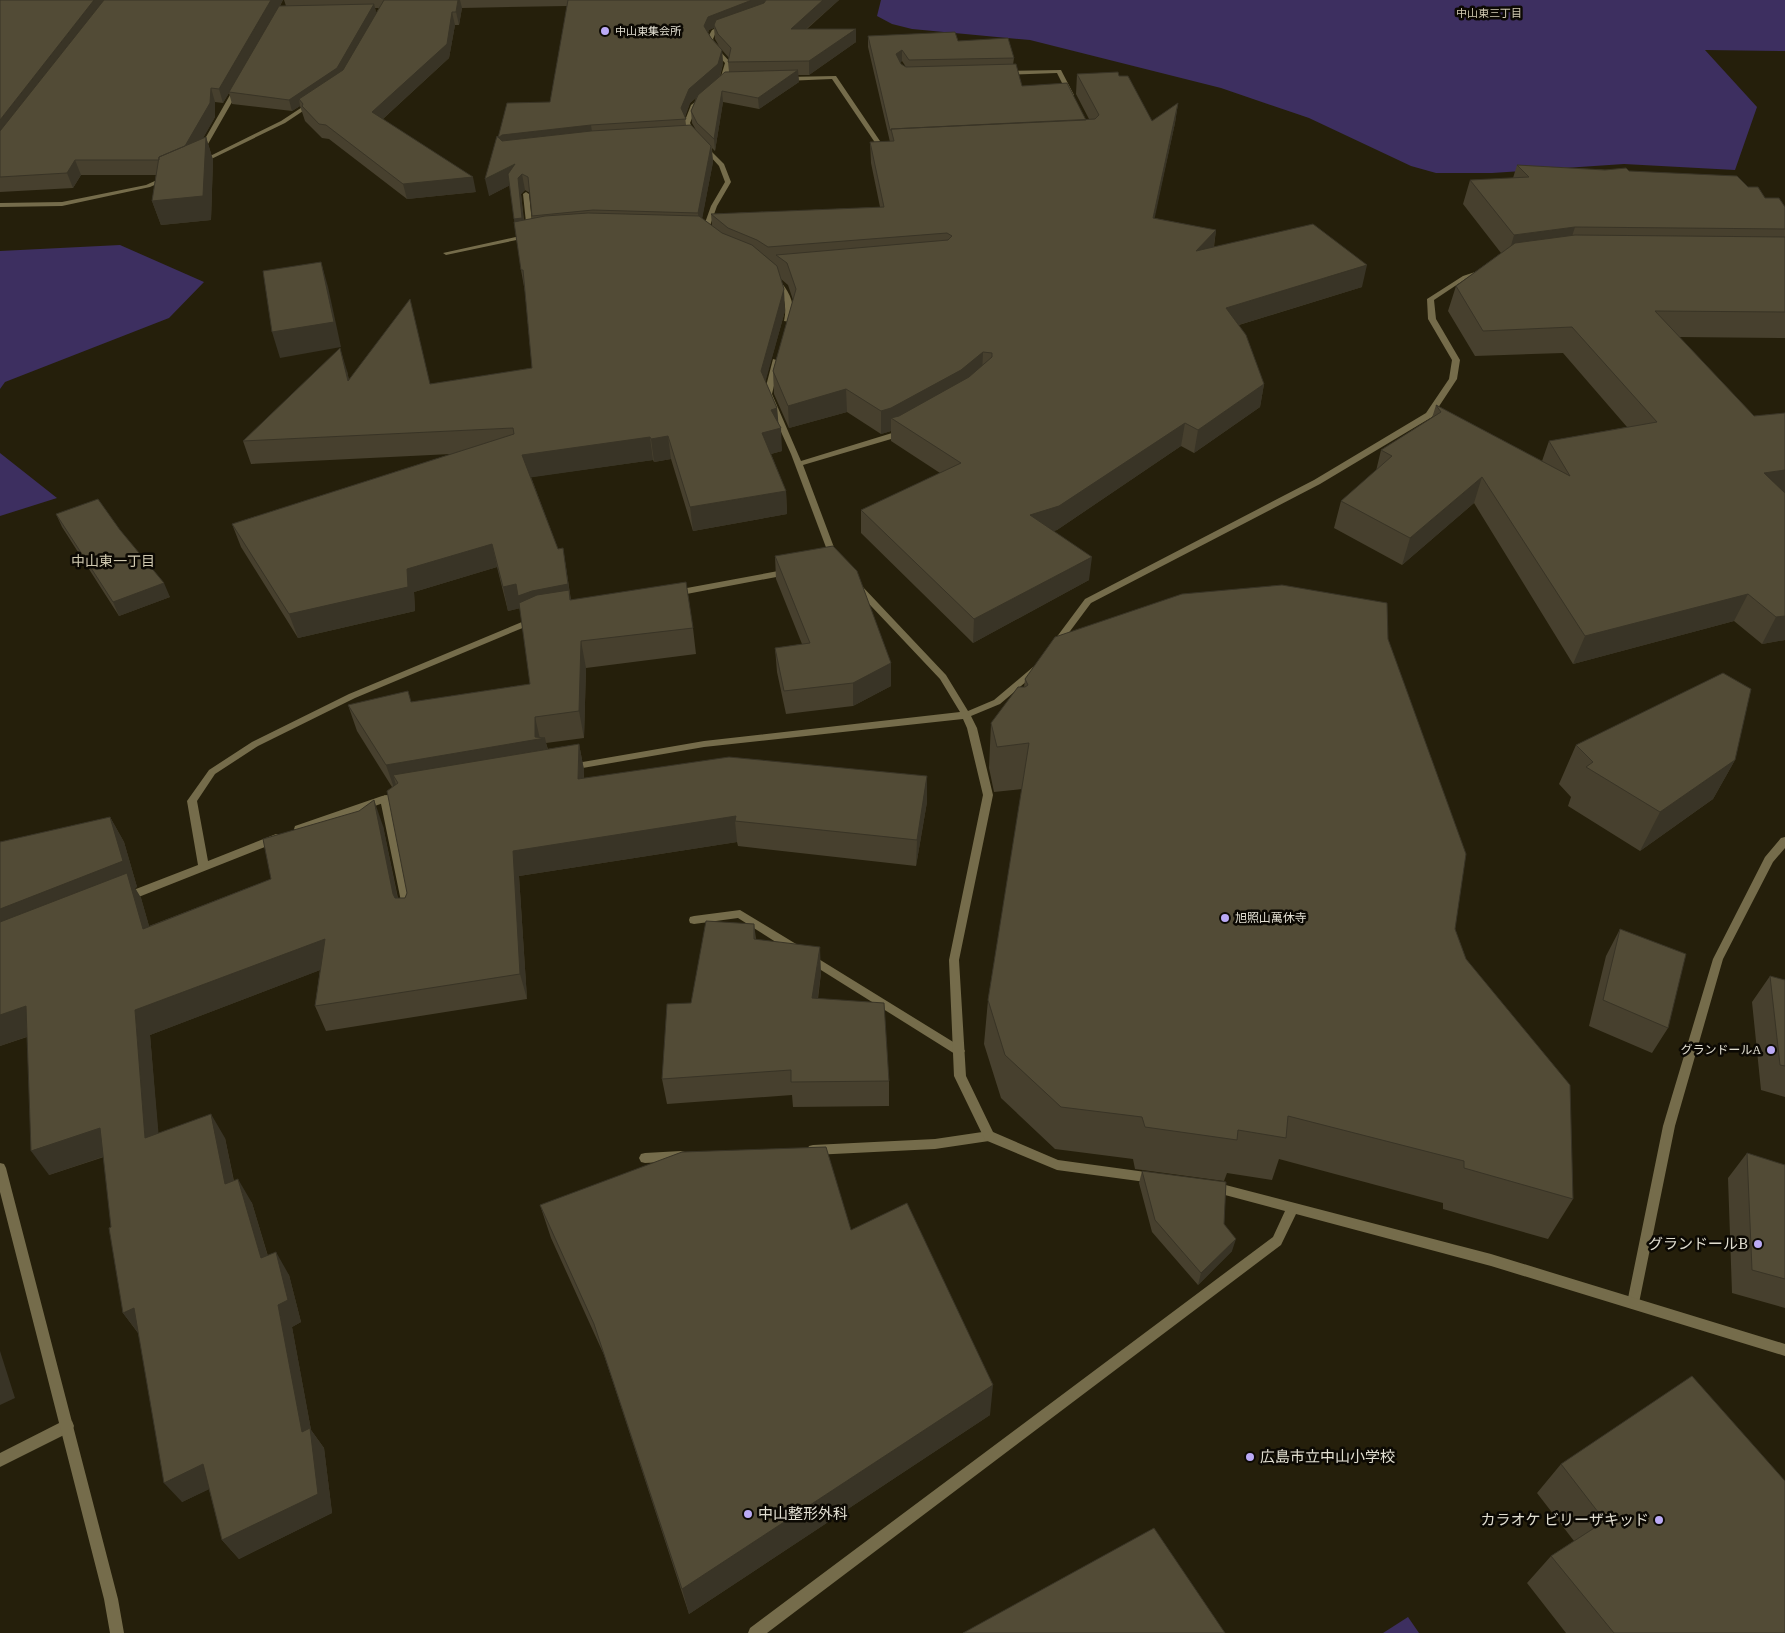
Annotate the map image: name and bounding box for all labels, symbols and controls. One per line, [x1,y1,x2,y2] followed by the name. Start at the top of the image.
[1456,7,1522,20] district label: 中山東三丁目
[599,25,611,37] marker: 中山東集会所
[615,25,682,38] place label: 中山東集会所
[71,553,155,569] district label: 中山東一丁目
[1235,911,1307,925] place label: 旭照山萬休寺
[1219,912,1231,924] marker: 旭照山萬休寺
[1681,1043,1762,1057] place label: グランドールA
[1765,1044,1777,1056] marker: グランドールA
[1648,1235,1748,1253] place label: グランドールB
[1752,1238,1764,1250] marker: グランドールB
[1260,1448,1395,1466] place label: 広島市立中山小学校
[1244,1451,1256,1463] marker: 広島市立中山小学校
[758,1505,848,1523] place label: 中山整形外科
[742,1508,754,1520] marker: 中山整形外科
[1481,1511,1649,1529] place label: カラオケ ビリーザキッド
[1653,1514,1665,1526] marker: カラオケ ビリーザキッド

